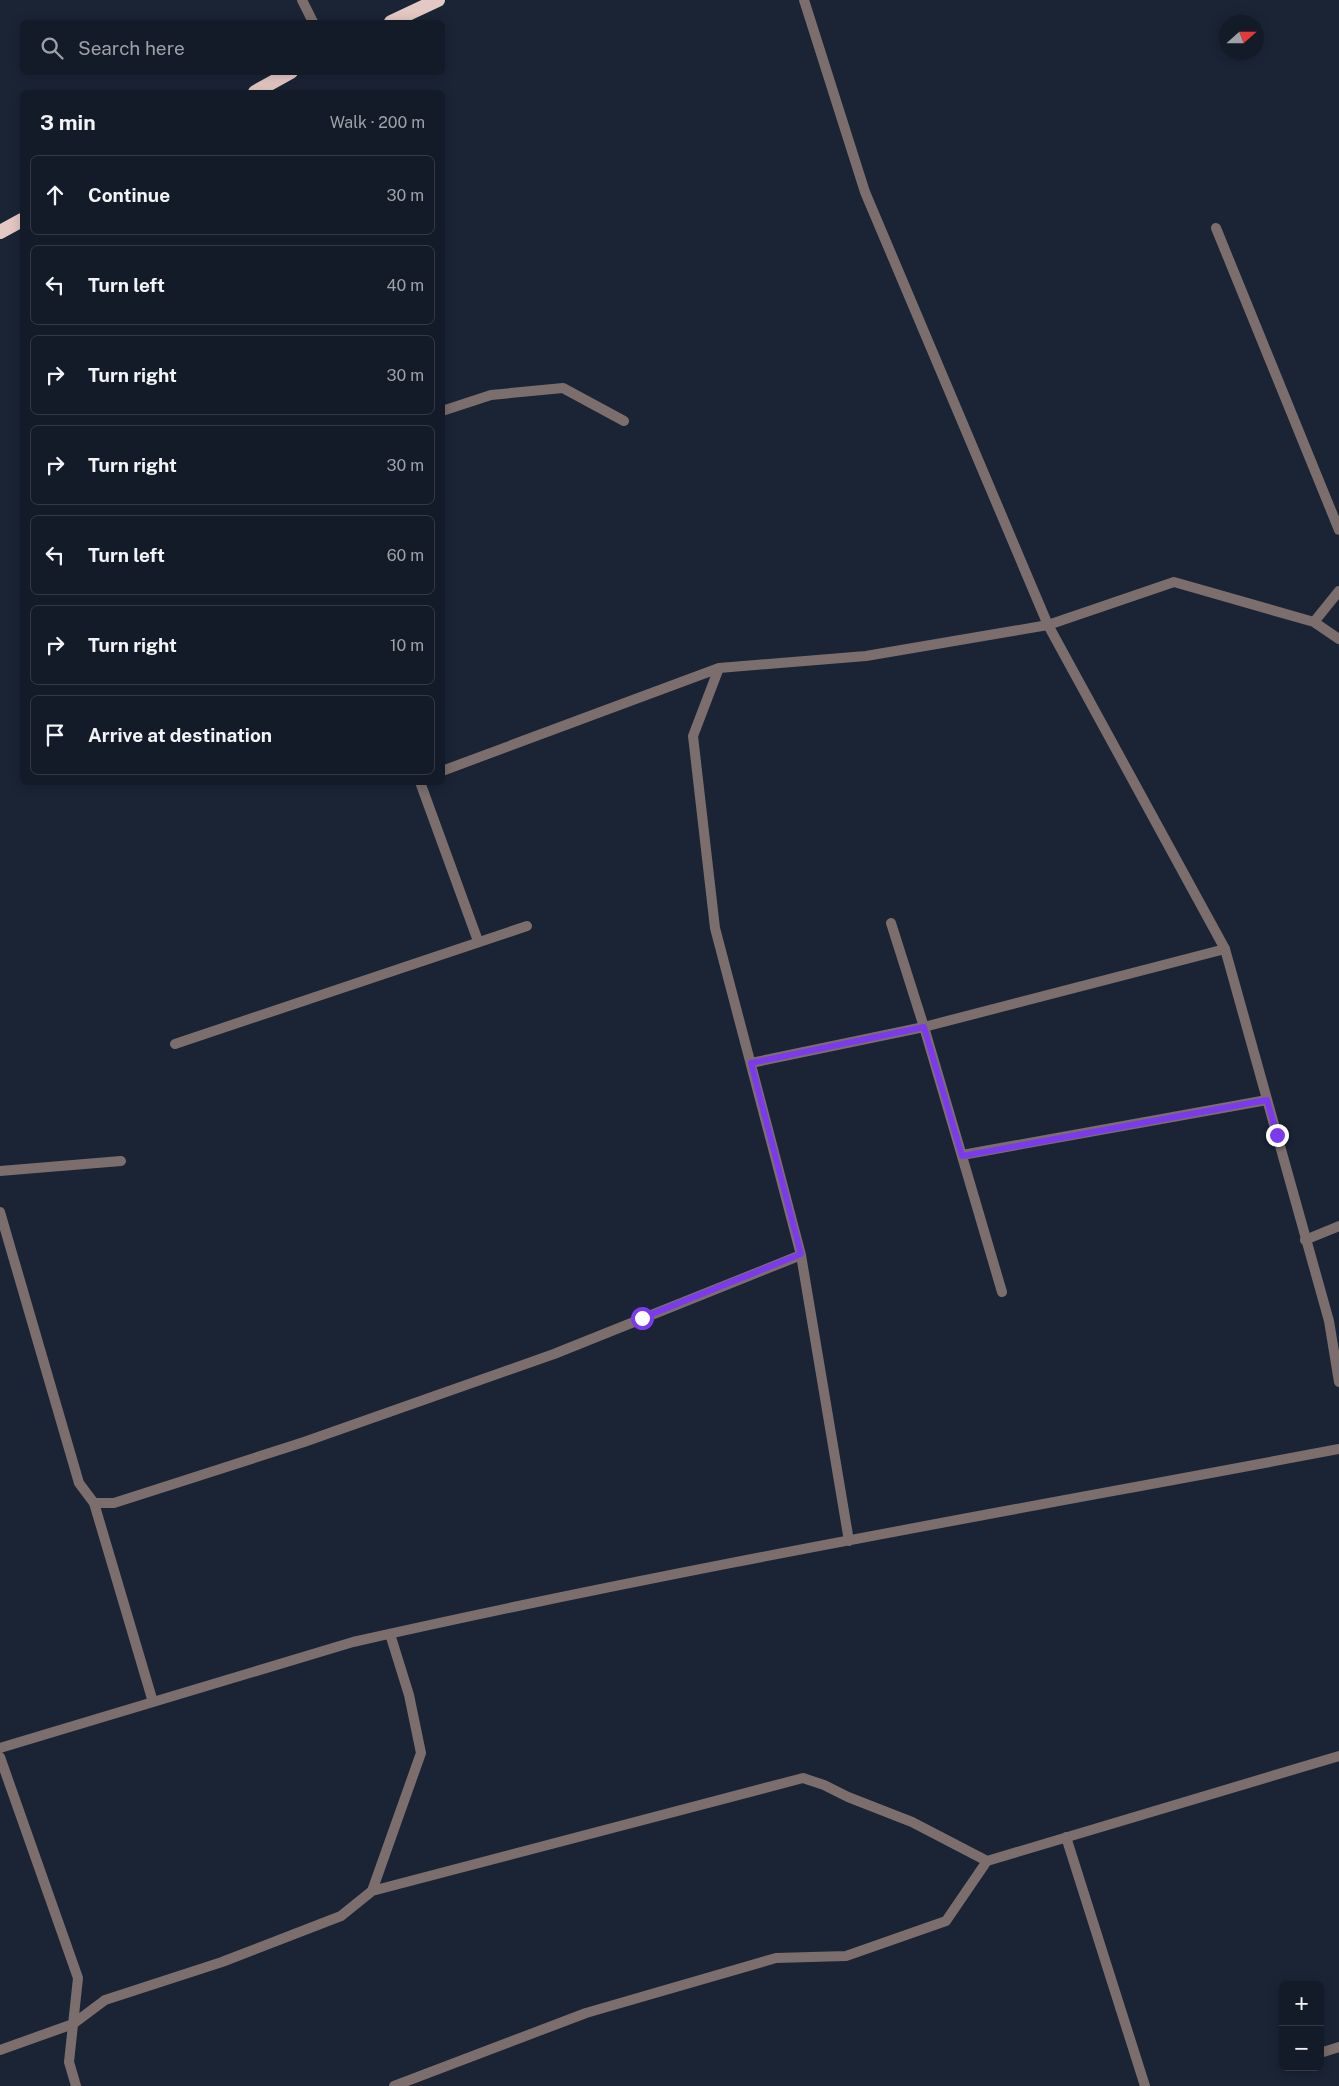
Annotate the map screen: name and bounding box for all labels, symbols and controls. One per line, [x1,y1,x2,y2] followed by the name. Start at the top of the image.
[1219,15,1264,60] north arrow
[20,20,445,75] search box
[38,34,66,62] icon: search
[78,37,185,59] text: Search here
[40,110,96,135] text: 3 min
[330,113,425,132] text: Walk · 200 m
[41,181,69,209] icon: ahead
[88,184,170,206] text: Continue
[387,186,424,205] text: 30 m
[41,271,69,299] icon: left
[88,274,165,296] text: Turn left
[386,276,424,295] text: 40 m
[41,361,69,389] icon: right
[88,364,177,386] text: Turn right
[387,366,424,385] text: 30 m
[41,451,69,479] icon: right
[88,454,177,476] text: Turn right
[387,456,424,475] text: 30 m
[41,541,69,569] icon: left
[88,544,165,566] text: Turn left
[387,546,424,565] text: 60 m
[41,631,69,659] icon: right
[88,634,177,656] text: Turn right
[390,636,424,655] text: 10 m
[41,721,69,749] icon: arrive
[88,724,272,746] text: Arrive at destination
[1266,1124,1289,1147] route end
[631,1307,654,1330] route start
[1279,1981,1324,2071] map controls
[1279,1981,1324,2026] button: +
[1279,2026,1324,2071] button: −

